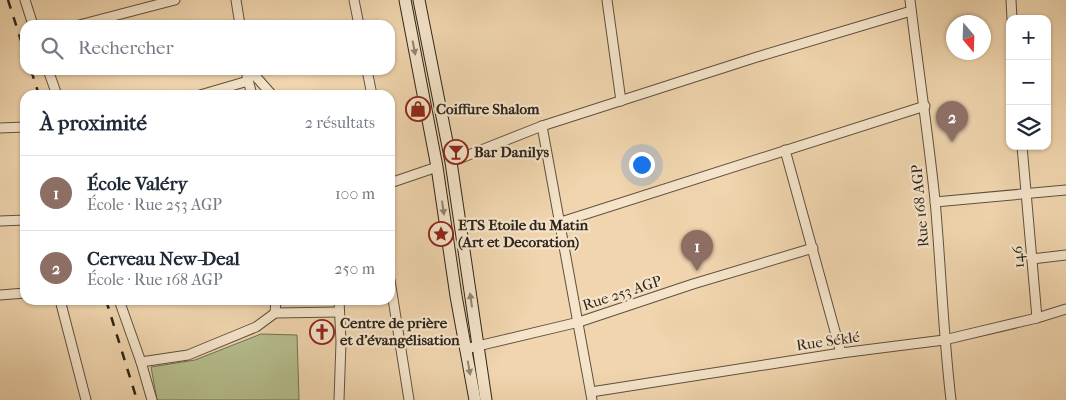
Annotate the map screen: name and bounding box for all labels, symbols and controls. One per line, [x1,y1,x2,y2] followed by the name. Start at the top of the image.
[946,15,991,60] north arrow
[1006,15,1051,150] map controls
[1006,15,1051,60] button: +
[20,20,395,75] search box
[38,34,66,62] icon: search
[78,37,174,59] text: Rechercher
[410,40,418,56] one-way arrow
[1006,60,1051,105] button: −
[405,96,431,122] shop icon: Coiffure Shalom
[436,100,540,118] place label: Coiffure Shalom
[936,101,968,142] pin: 2
[1006,105,1051,150] button: layers
[40,111,147,135] text: À proximité
[305,113,375,132] text: 2 résultats
[443,139,469,165] bar icon: Bar Danilys
[474,143,550,161] place label: Bar Danilys
[629,152,655,178] your location
[907,164,933,248] street label: Rue 168 AGP
[87,173,188,195] text: École Valéry
[53,184,59,203] text: 1
[335,184,375,203] text: 100 m
[87,195,222,214] text: École · Rue 253 AGP
[440,200,448,216] one-way arrow
[458,216,589,251] place label: ETS Etoile du Matin (Art et Decoration)
[428,221,454,247] place icon: ETS Etoile du Matin (Art et Decoration)
[681,230,713,271] pin: 1
[1008,244,1028,269] street label: 146
[87,248,240,270] text: Cerveau New-Deal
[52,259,60,278] text: 2
[334,259,375,278] text: 250 m
[87,270,223,289] text: École · Rue 168 AGP
[580,272,664,314] street label: Rue 253 AGP
[467,292,475,308] one-way arrow
[340,314,460,349] place label: Centre de prière et d'évangélisation
[309,319,335,345] church icon: Centre de prière et d'évangélisation
[795,328,862,354] street label: Rue Séklé
[465,361,473,377] one-way arrow

